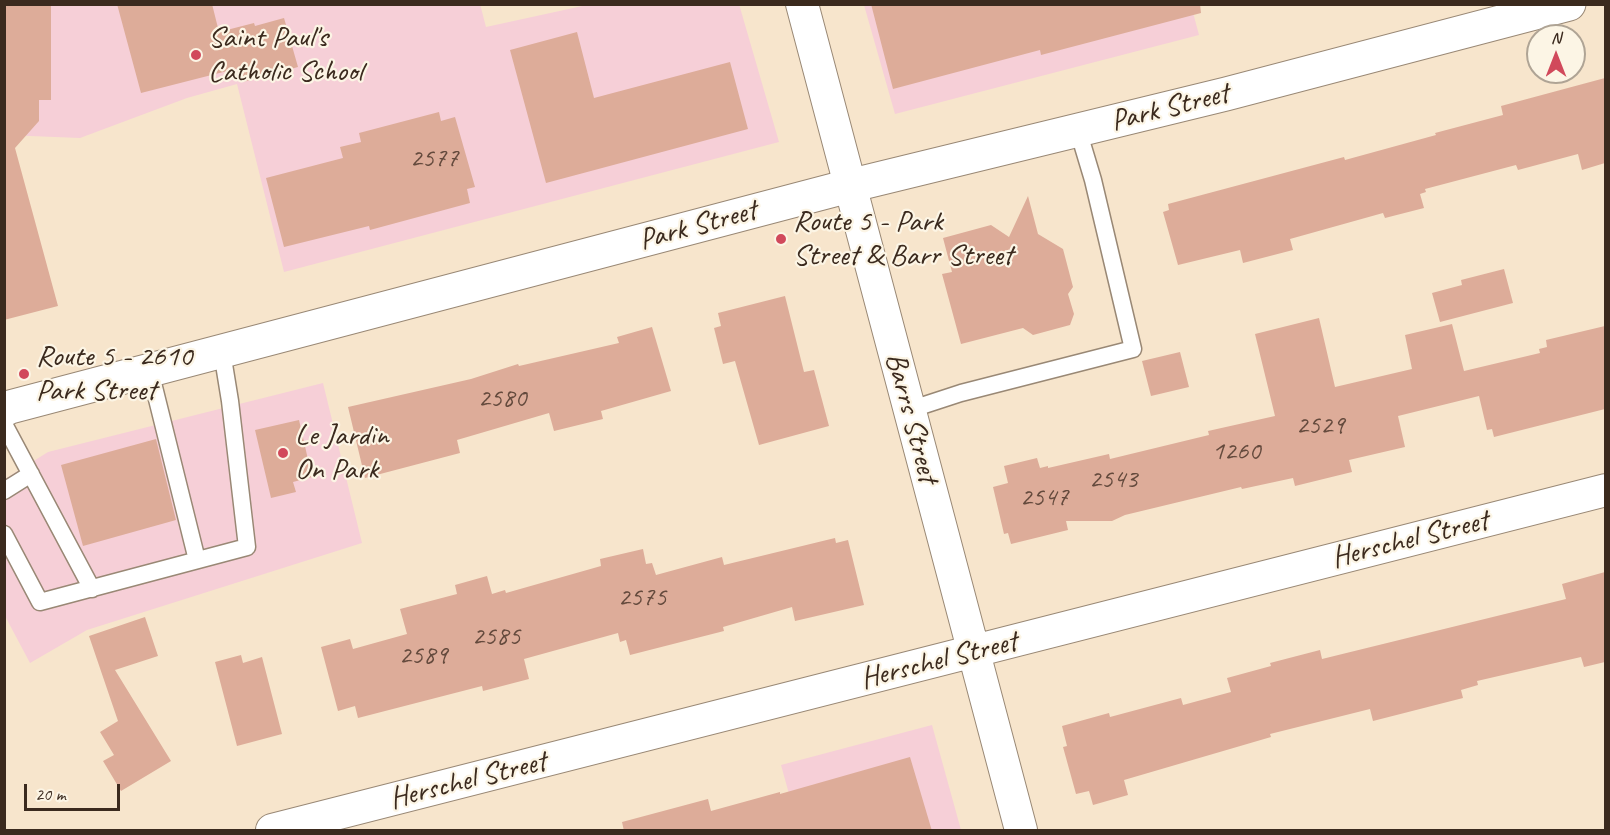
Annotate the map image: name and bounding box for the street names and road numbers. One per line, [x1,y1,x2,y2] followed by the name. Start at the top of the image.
[1107,76,1233,140] street label: Park Street
[635,193,761,259] street label: Park Street
[876,349,946,487] street label: Barrs Street
[1328,503,1492,577] street label: Herschel Street
[857,624,1021,698] street label: Herschel Street
[386,744,550,818] street label: Herschel Street

